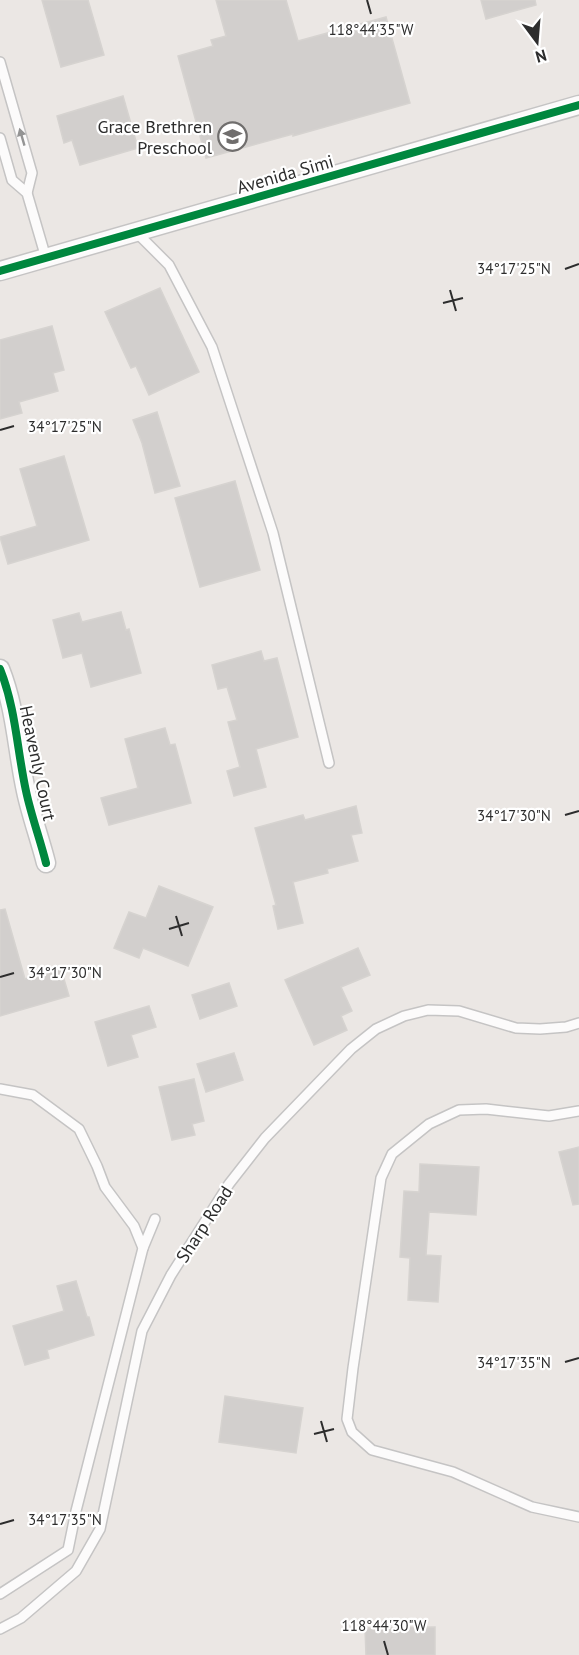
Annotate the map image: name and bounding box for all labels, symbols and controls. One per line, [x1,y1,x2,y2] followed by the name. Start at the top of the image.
[507,12,567,72] north arrow
[329,20,414,39] text: 118°44'35"W
[533,45,549,67] text: N
[97,115,213,159] place label: Grace Brethren Preschool
[217,120,249,152] school or university icon: Grace Brethren Preschool
[17,128,26,146] one-way arrow
[234,149,336,199] street label: Avenida Simi
[477,259,551,278] text: 34°17'25"N
[28,417,102,436] text: 34°17'25"N
[15,703,61,823] street label: Heavenly Court
[477,806,551,825] text: 34°17'30"N
[28,963,102,982] text: 34°17'30"N
[171,1181,237,1267] street label: Sharp Road
[477,1353,551,1372] text: 34°17'35"N
[28,1510,102,1529] text: 34°17'35"N
[342,1616,427,1635] text: 118°44'30"W

